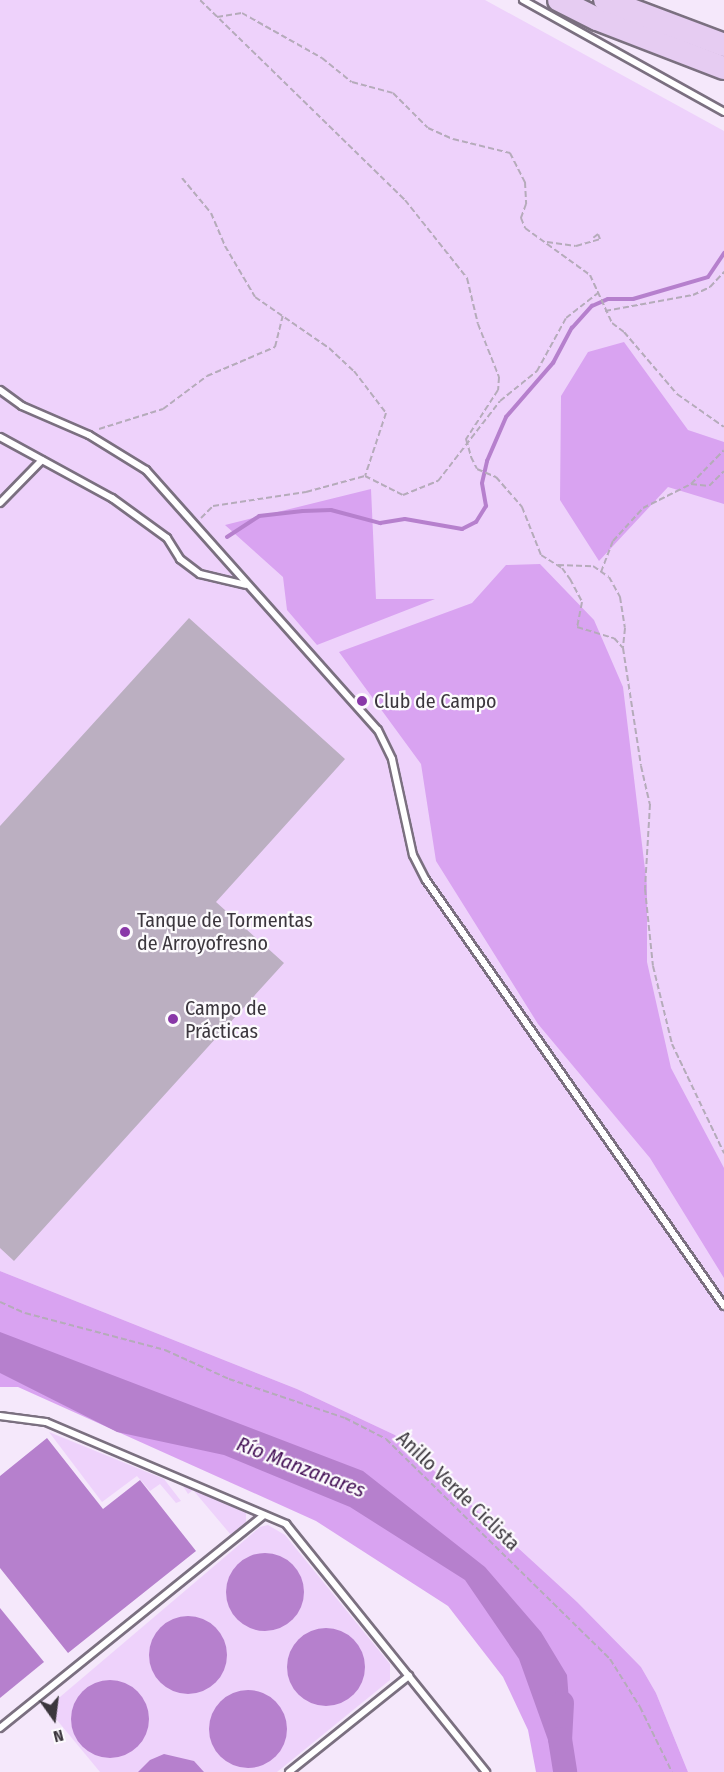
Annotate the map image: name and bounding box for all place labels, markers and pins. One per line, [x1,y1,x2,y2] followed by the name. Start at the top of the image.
[374,689,497,713] place label: Club de Campo
[355,694,369,708] marker: Club de Campo
[137,909,313,956] place label: Tanque de Tormentas de Arroyofresno
[118,925,132,939] marker: Tanque de Tormentas de Arroyofresno
[185,996,267,1043] place label: Campo de Prácticas
[166,1012,180,1026] marker: Campo de Prácticas

